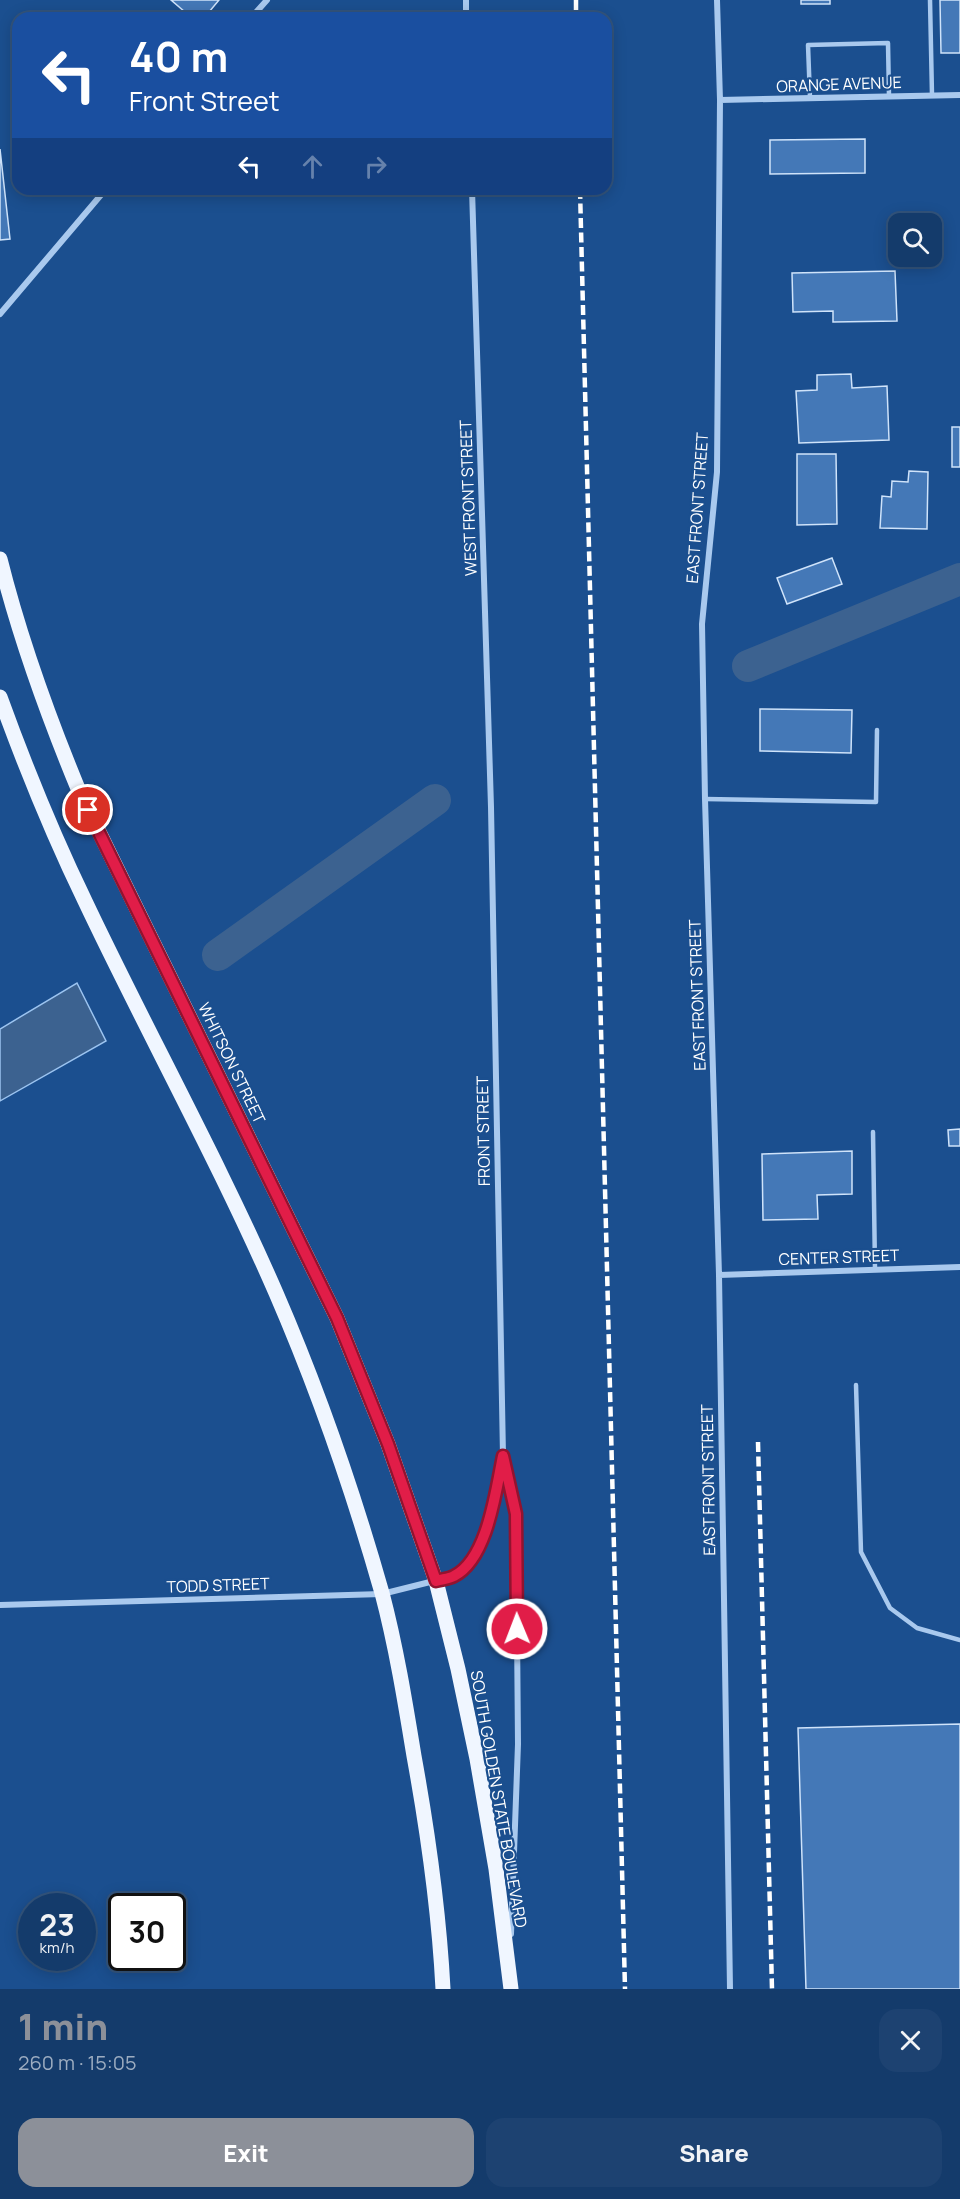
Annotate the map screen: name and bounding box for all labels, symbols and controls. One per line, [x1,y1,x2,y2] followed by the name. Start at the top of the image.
[129,27,228,85] text: 40 m
[30,36,108,114] icon: left
[776,71,902,97] street label: ORANGE AVENUE
[129,82,280,119] text: Front Street
[233,150,266,183] icon: left
[296,150,329,183] icon: ahead
[359,150,392,183] icon: right
[888,213,942,267] map controls
[888,213,942,267] button: search
[454,419,482,576] street label: WEST FRONT STREET
[681,431,713,584] street label: EAST FRONT STREET
[62,784,113,835] pin
[71,793,104,826] icon: arrive
[683,919,711,1071] street label: EAST FRONT STREET
[193,999,271,1128] street label: WHITSON STREET
[471,1075,495,1186] street label: FRONT STREET
[778,1244,900,1270] street label: CENTER STREET
[696,1404,720,1556] street label: EAST FRONT STREET
[166,1572,270,1598] street label: TODD STREET
[485,1597,549,1661] position arrow
[466,1669,533,1930] street label: SOUTH GOLDEN STATE BOULEVARD
[108,1893,186,1971] speed limit sign: 30
[39,1904,75,1945] text: 23
[40,1937,74,1958] text: km/h
[18,2002,108,2051] text: 1 min
[879,2009,942,2072] button: close
[18,2049,137,2076] text: 260 m · 15:05
[18,2118,474,2187] button: Exit
[486,2118,942,2187] button: Share

